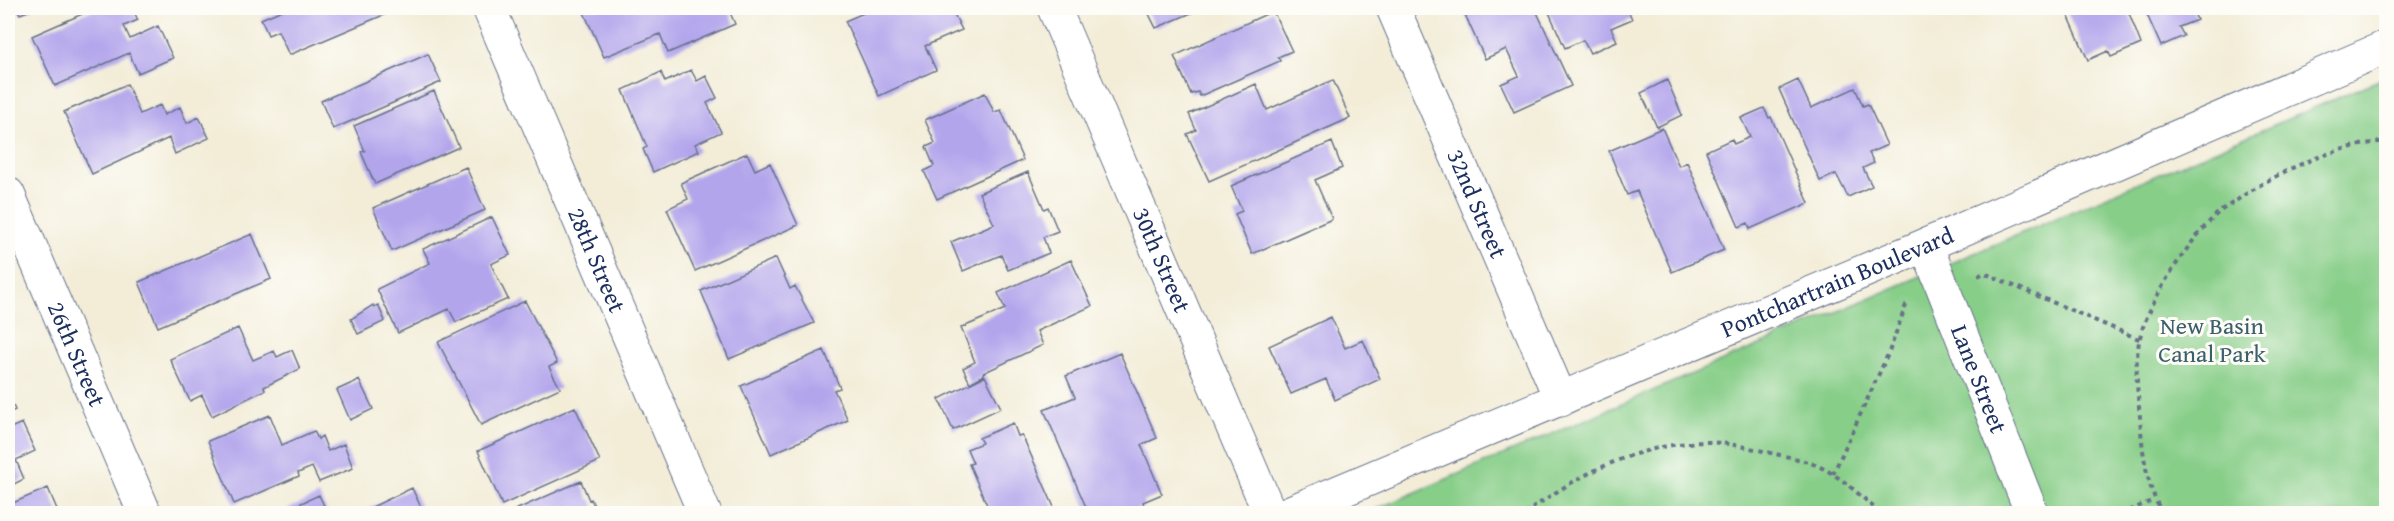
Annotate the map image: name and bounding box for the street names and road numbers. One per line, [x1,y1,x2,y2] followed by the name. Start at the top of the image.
[1439,144,1516,264] street label: 32nd Street
[559,202,635,318] street label: 28th Street
[1124,202,1200,318] street label: 30th Street
[1715,217,1959,346] street label: Pontchartrain Boulevard
[39,296,115,412] street label: 26th Street
[1942,319,2017,439] street label: Lane Street

